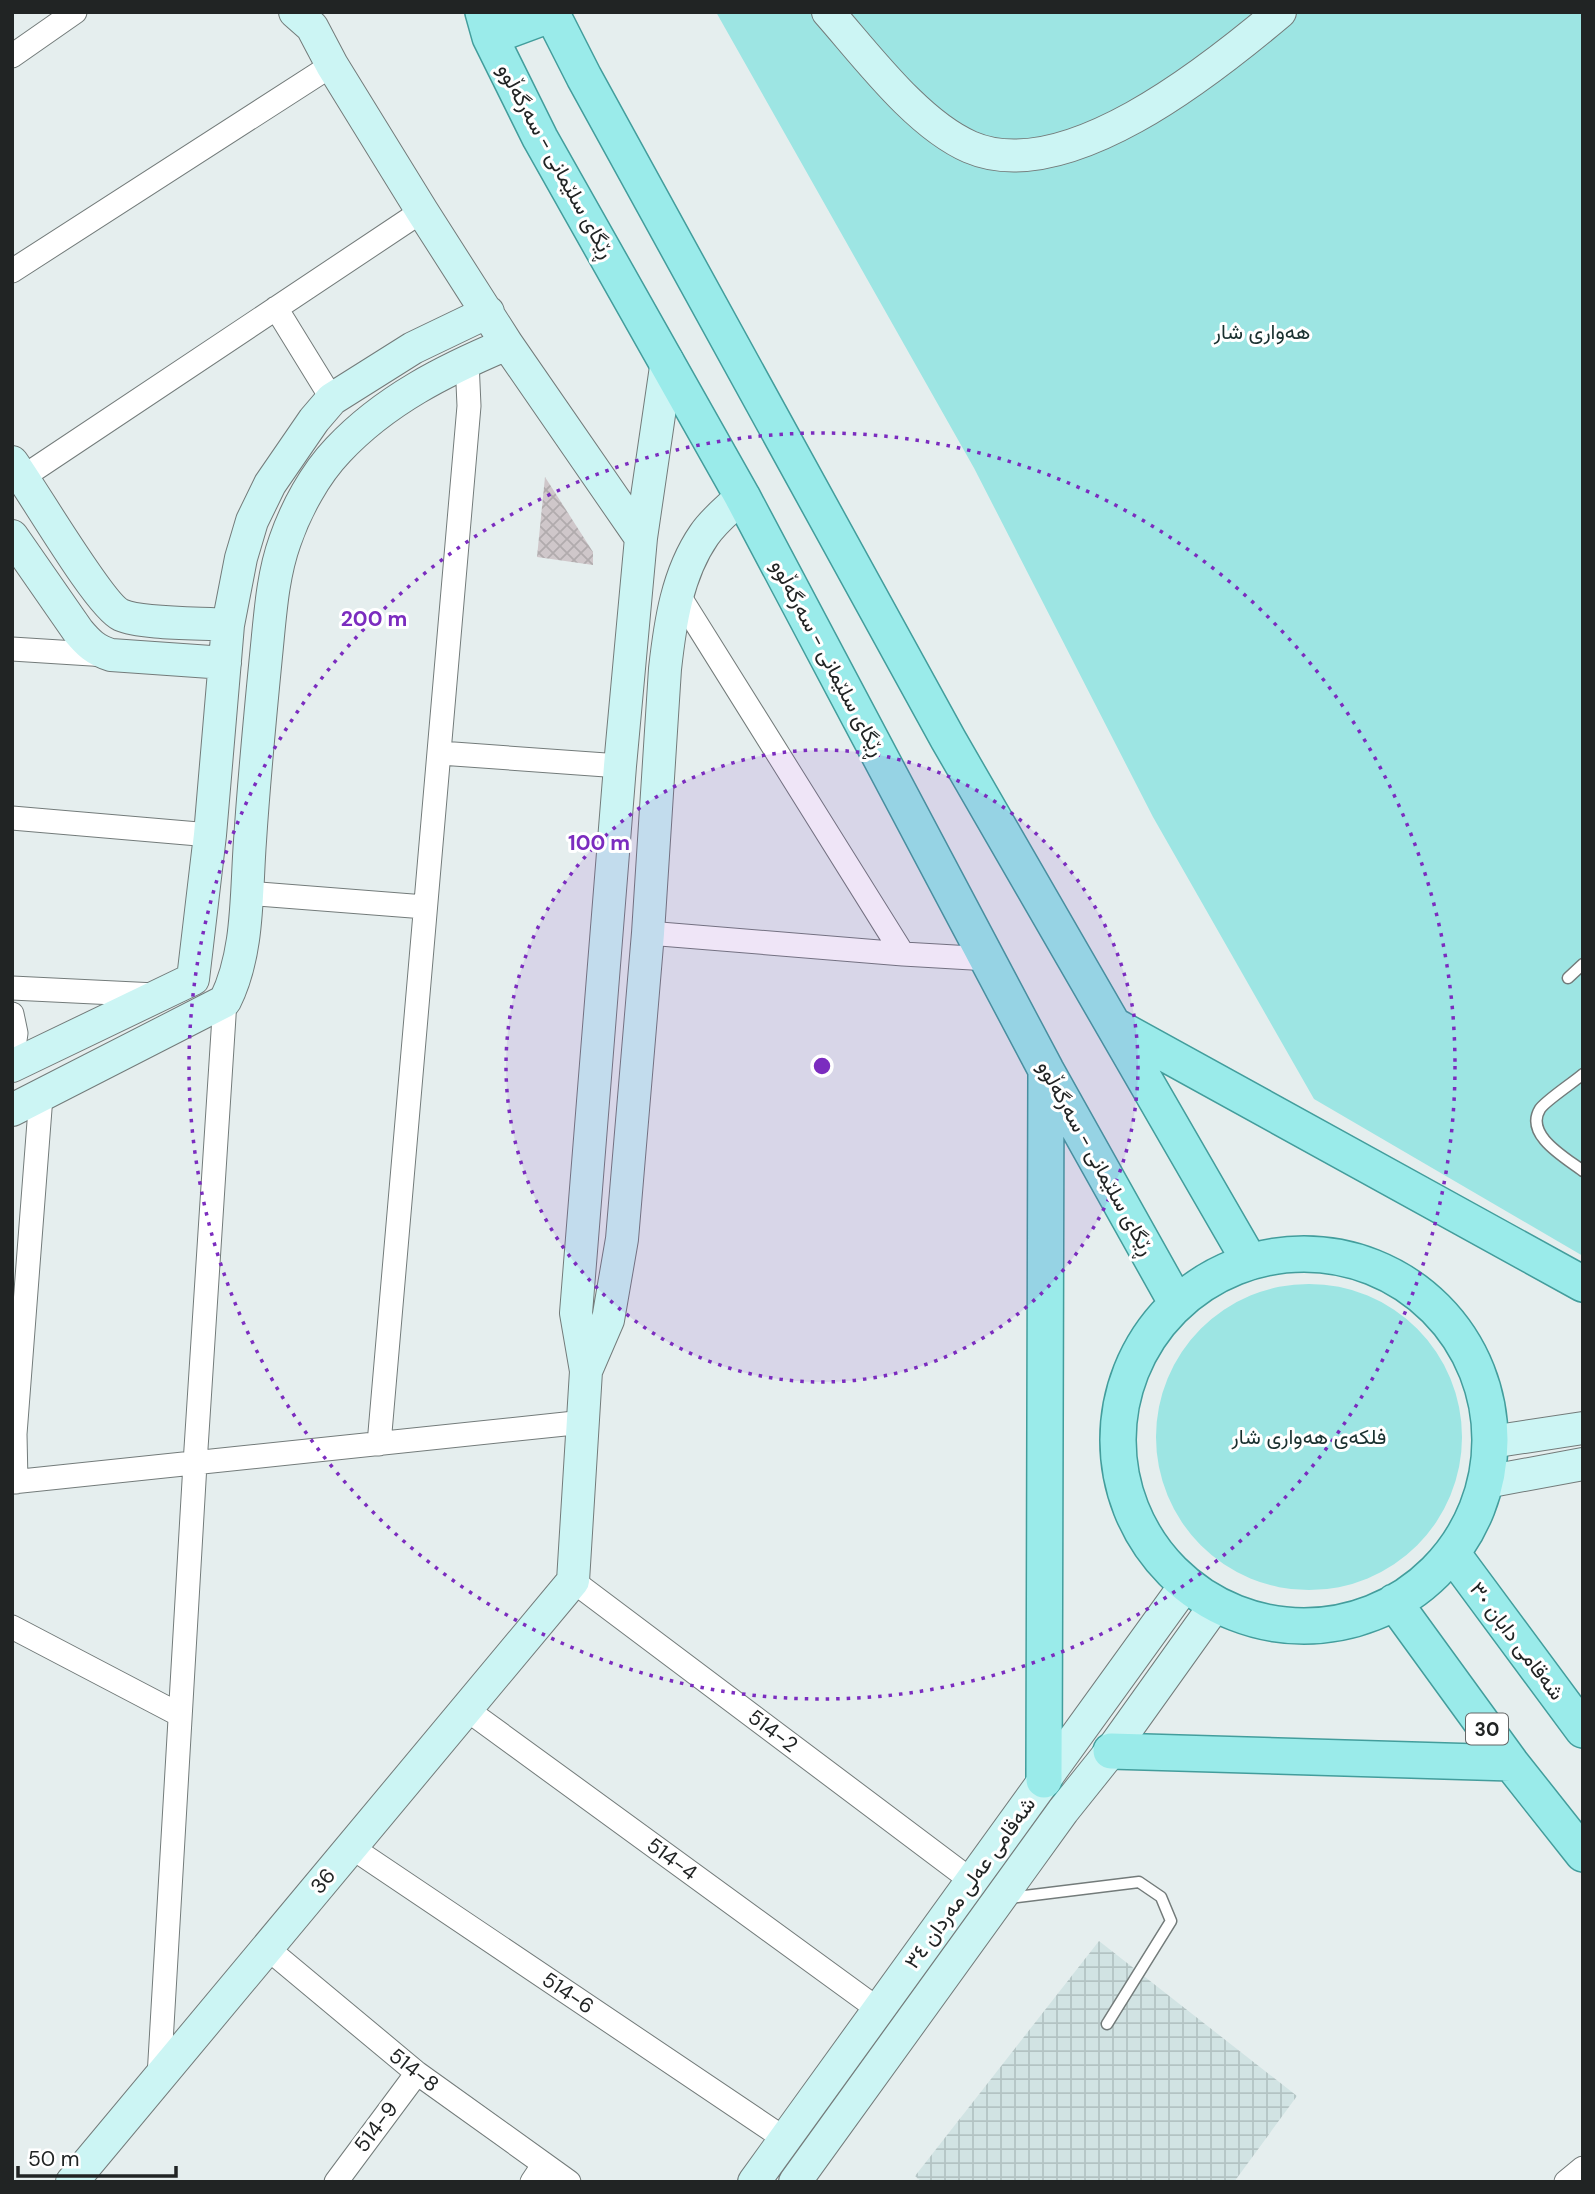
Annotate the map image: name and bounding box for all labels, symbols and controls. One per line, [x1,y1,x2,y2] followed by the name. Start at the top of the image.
[488,59,621,265] street label: ڕێگای سلێمانی - سەرگەڵوو
[1213,318,1310,346] park label: هەواری شار
[762,555,892,762] street label: ڕێگای سلێمانی - سەرگەڵوو
[341,605,407,633] text: 200 m
[568,829,630,857] text: 100 m
[810,1054,834,1078] centre of rings
[1028,1056,1161,1262] street label: ڕێگای سلێمانی - سەرگەڵوو
[1231,1423,1386,1451] park label: فلکەی هەواری شار
[1463,1576,1571,1706] street label: شەقامی دابان ٣٠
[742,1703,804,1759] street label: 514-2
[1466,1714,1508,1744] road number: 30
[898,1791,1042,1975] street label: شەقامی عەلی مەردان ٣٤
[641,1831,703,1887] street label: 514-4
[304,1862,342,1900] street label: 36
[537,1966,599,2020] street label: 514-6
[383,2042,445,2098] street label: 514-8
[348,2096,404,2158] street label: 514-9
[18,2134,175,2178] scale bar
[28,2145,79,2173] text: 50 m

